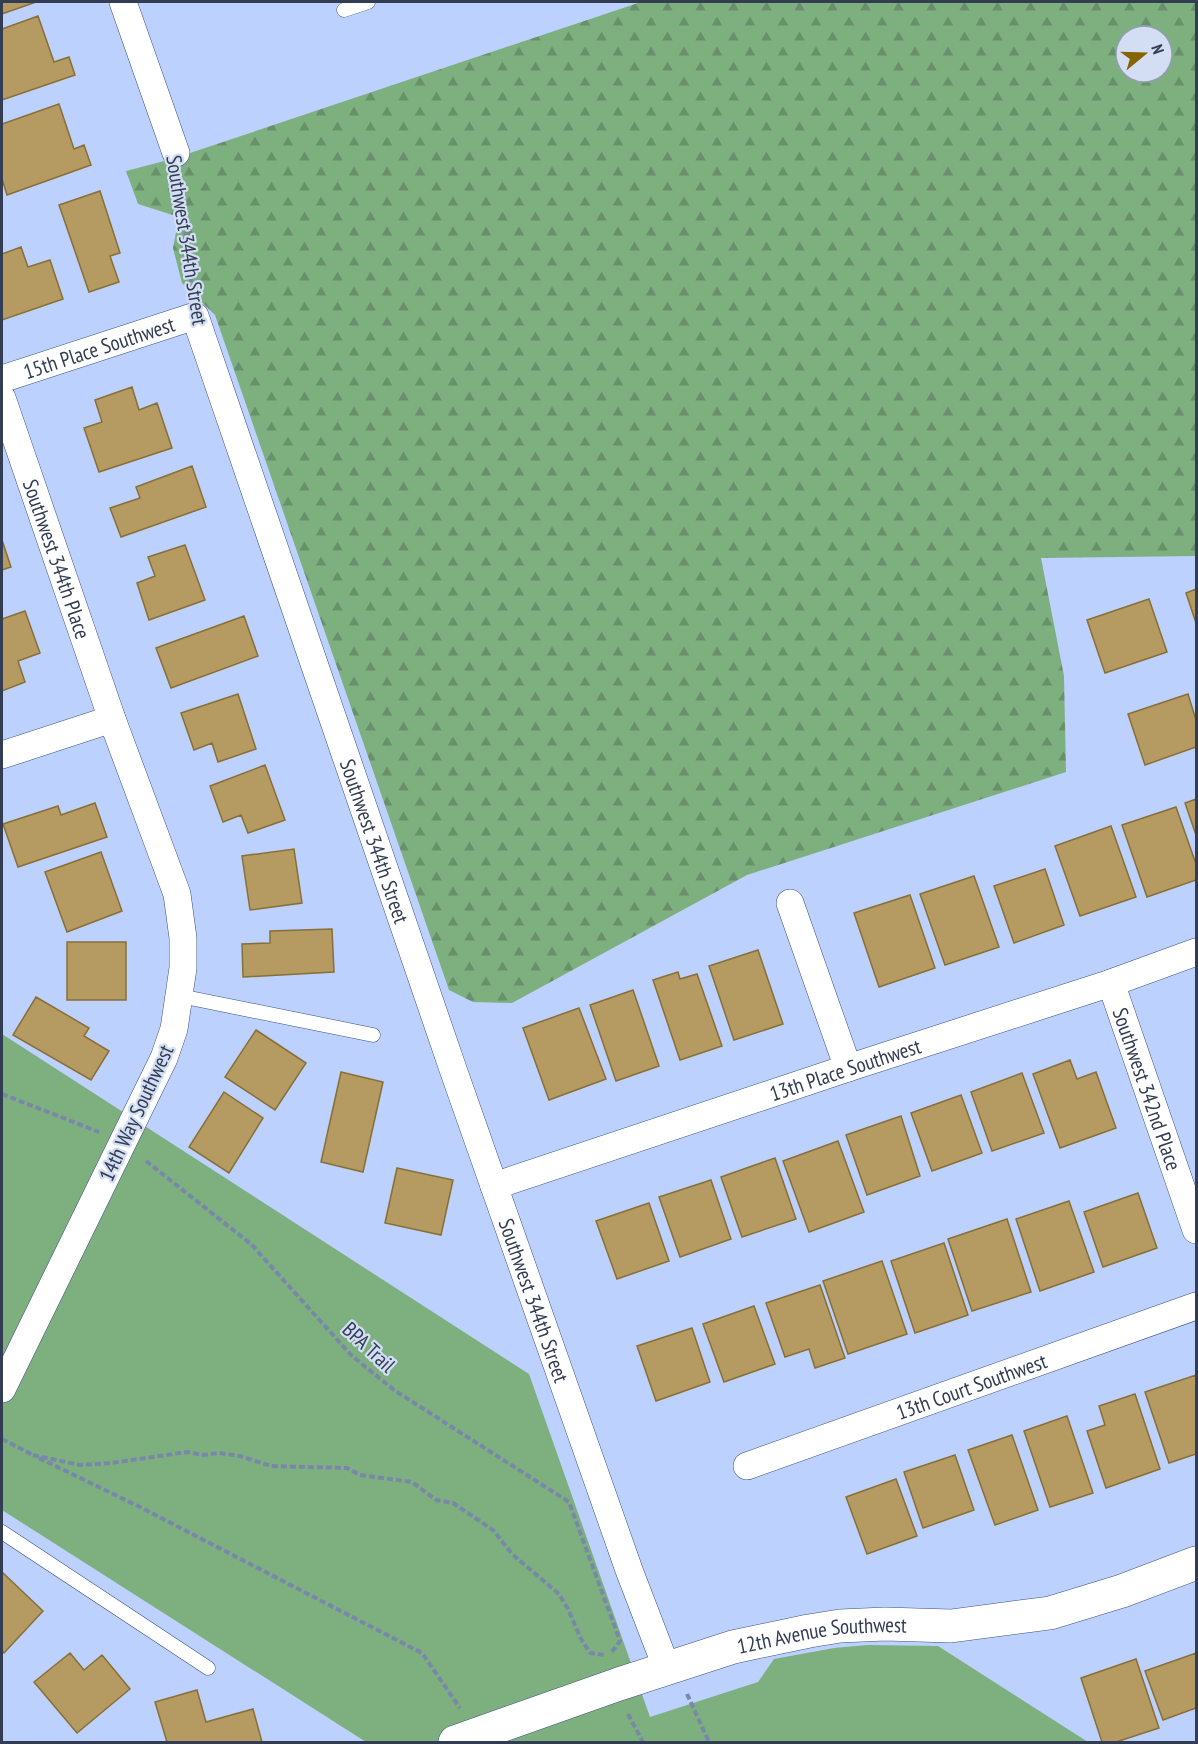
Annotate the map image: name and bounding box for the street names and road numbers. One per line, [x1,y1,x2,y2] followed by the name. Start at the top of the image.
[160,153,214,327] street label: Southwest 344th Street
[20,310,178,385] street label: 15th Place Southwest
[17,475,97,642] street label: Southwest 344th Place
[334,755,416,927] street label: Southwest 344th Street
[1107,1004,1188,1174] street label: Southwest 342nd Place
[766,1032,924,1107] street label: 13th Place Southwest
[93,1040,179,1186] street label: 14th Way Southwest
[493,1215,575,1386] street label: Southwest 344th Street
[337,1316,401,1378] street label: BPA Trail
[892,1347,1050,1425] street label: 13th Court Southwest
[735,1610,907,1659] street label: 12th Avenue Southwest

